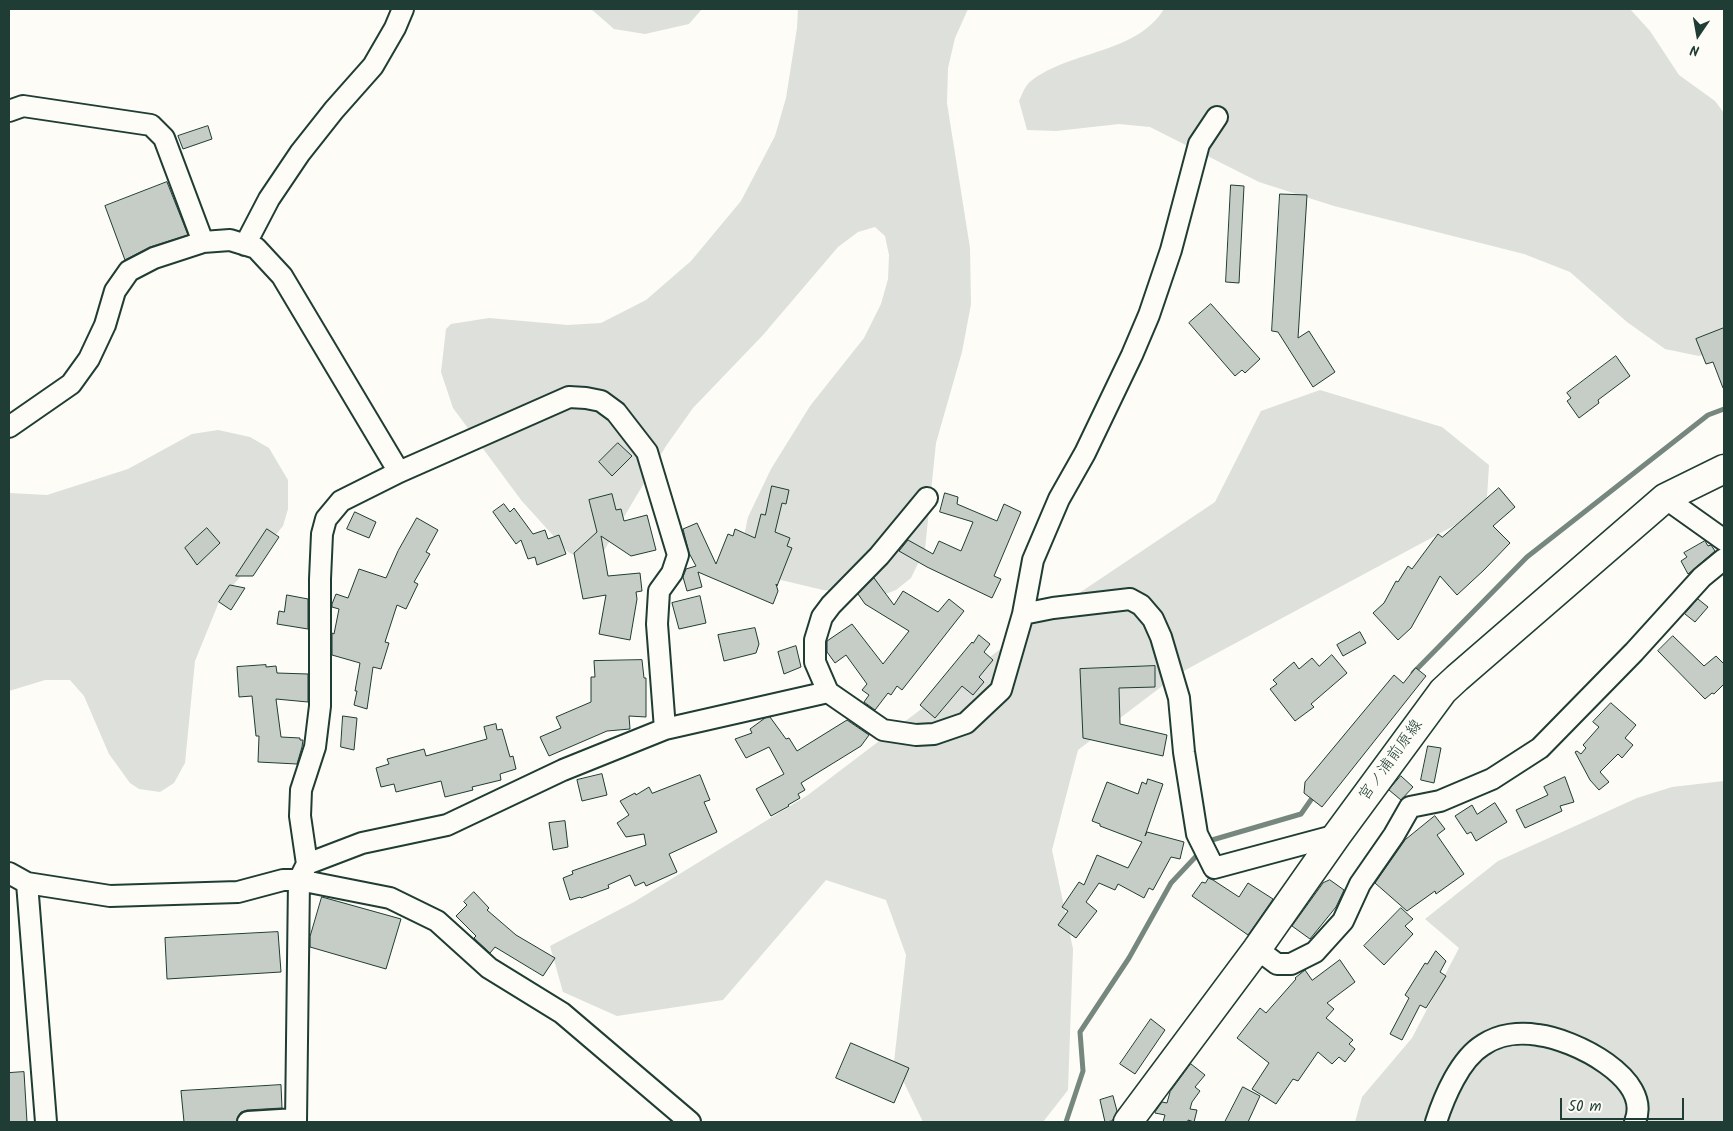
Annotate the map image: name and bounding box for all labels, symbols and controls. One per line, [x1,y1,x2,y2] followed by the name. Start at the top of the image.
[1673,10,1723,60] north arrow
[1688,38,1701,61] text: N
[1356,717,1428,805] street label: 宮ノ浦前原線
[1563,1088,1687,1120] scale bar
[1568,1095,1602,1119] text: 50 m

